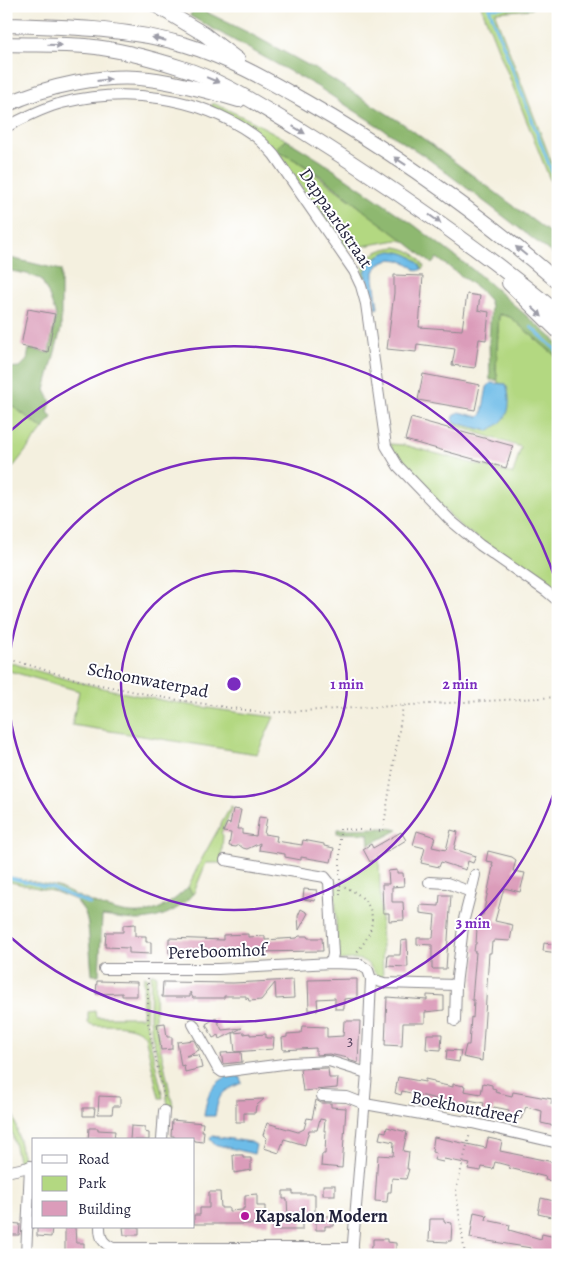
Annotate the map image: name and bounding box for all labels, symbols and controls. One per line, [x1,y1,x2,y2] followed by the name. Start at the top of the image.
[152,35,167,43] one-way arrow
[47,42,63,50] one-way arrow
[96,76,112,84] one-way arrow
[205,77,220,84] one-way arrow
[293,125,306,135] one-way arrow
[393,156,407,166] one-way arrow
[294,163,378,273] street label: Dappaardstraat
[428,214,442,224] one-way arrow
[514,245,527,256] one-way arrow
[531,306,543,318] one-way arrow
[85,656,211,704] street label: Schoonwaterpad
[330,674,364,694] text: 1 min
[442,674,478,694] text: 2 min
[225,675,243,693] centre of rings
[456,913,491,933] text: 3 min
[167,937,270,965] street label: Pereboomhof
[347,1031,353,1051] house number: 3
[409,1085,524,1130] street label: Boekhoutdreef
[32,1138,195,1228] legend
[78,1149,110,1169] text: Road
[78,1173,107,1193] text: Park
[78,1199,131,1219] text: Building
[255,1204,388,1228] place label: Kapsalon Modern
[239,1210,251,1222] marker: Kapsalon Modern

